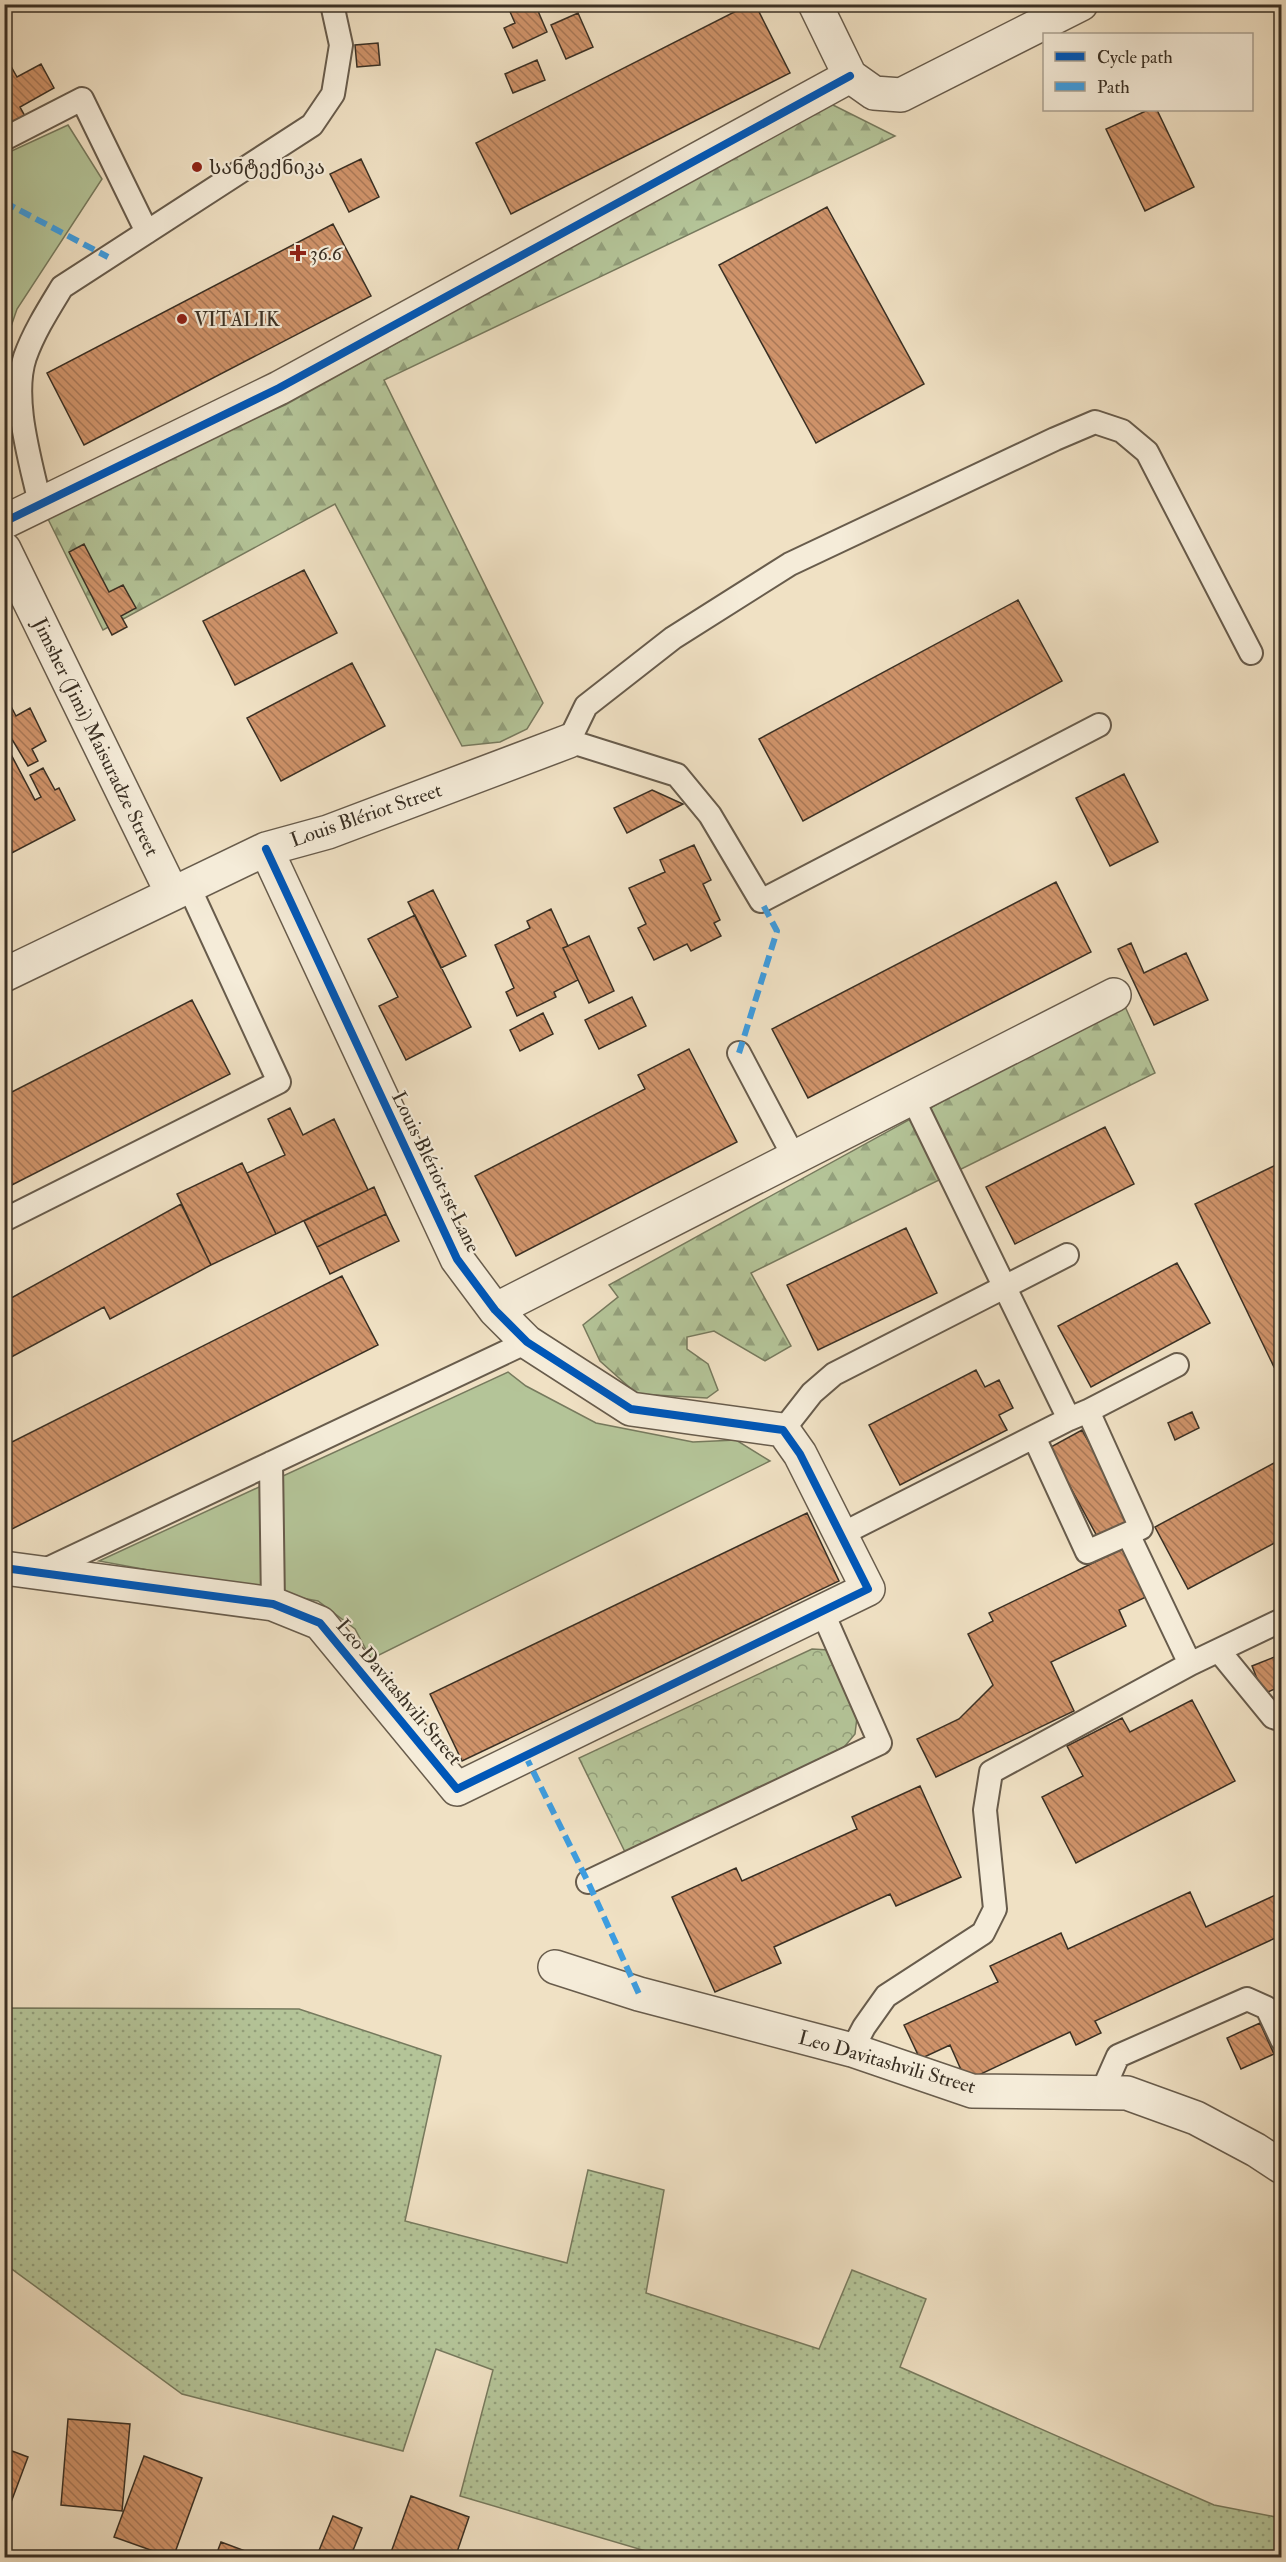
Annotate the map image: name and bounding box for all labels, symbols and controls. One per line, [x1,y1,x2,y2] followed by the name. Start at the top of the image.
[1043,33,1253,111] legend
[1097,46,1173,69] text: Cycle path
[1097,76,1130,99] text: Path
[209,155,325,180] place label: სანტექნიკა
[190,160,204,174] marker: სანტექნიკა
[310,241,343,266] place label: 36.6
[291,246,305,260] marker: 36.6
[194,307,281,332] place label: VITALIK
[175,312,189,326] marker: VITALIK
[27,613,165,861] street label: Jimsher (Jimi) Maisuradze Street
[287,777,446,853] street label: Louis Blériot Street
[386,1087,486,1257] street label: Louis Blériot 1st Lane
[331,1614,468,1771] street label: Leo Davitashvili Street
[796,2025,979,2099] street label: Leo Davitashvili Street

